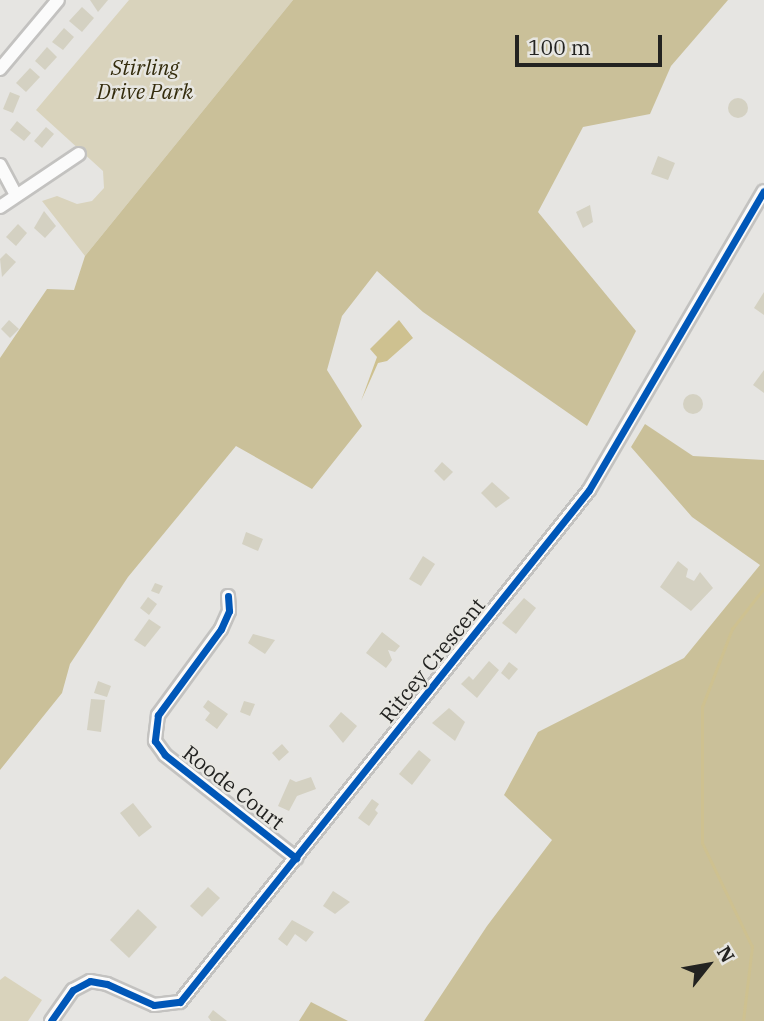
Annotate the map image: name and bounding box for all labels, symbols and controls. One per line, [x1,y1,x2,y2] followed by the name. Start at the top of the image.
[519,21,666,65] scale bar
[528,33,591,61] text: 100 m
[97,54,193,104] park label: Stirling Drive Park
[374,593,490,727] street label: Ritcey Crescent
[178,740,290,834] street label: Roode Court
[673,930,743,1000] north arrow
[712,942,740,967] text: N

